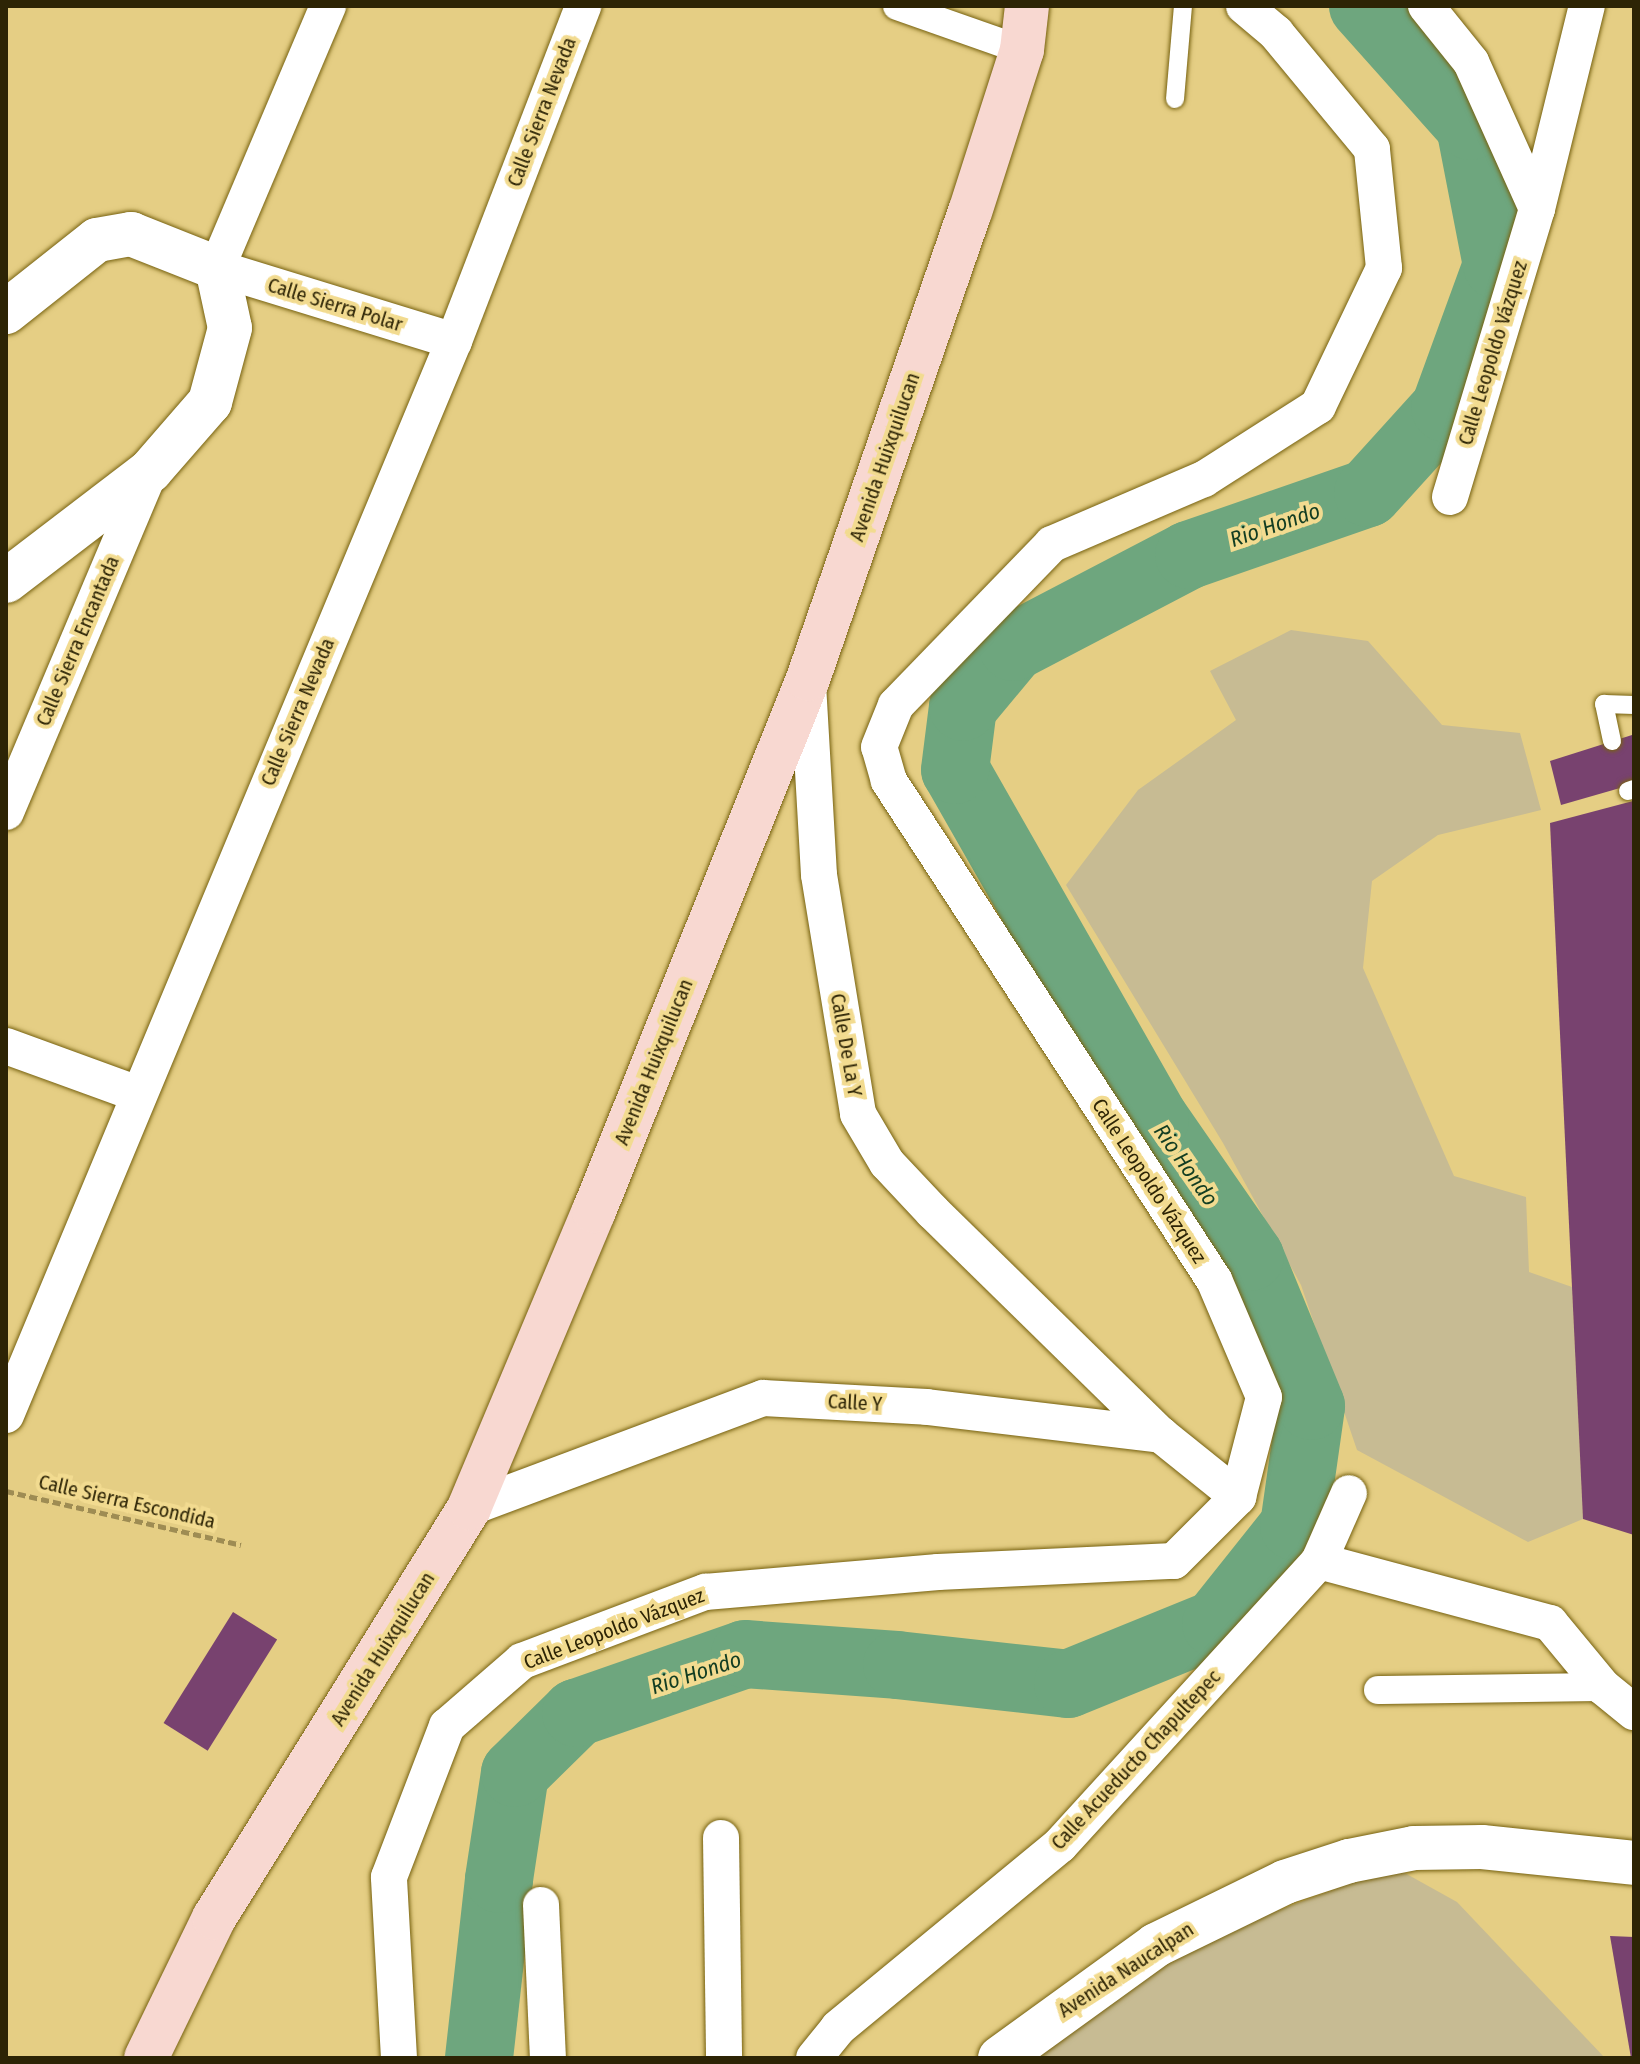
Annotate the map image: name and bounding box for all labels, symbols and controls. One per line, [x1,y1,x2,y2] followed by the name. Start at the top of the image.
[502,34,582,190] street label: Calle Sierra Nevada
[1454,258,1532,448] street label: Calle Leopoldo Vázquez
[265,273,405,337] street label: Calle Sierra Polar
[845,369,925,545] street label: Avenida Huixquilucan
[1226,497,1324,553] water label: Rio Hondo
[31,552,125,730] street label: Calle Sierra Encantada
[256,635,340,789] street label: Calle Sierra Nevada
[610,976,698,1148] street label: Avenida Huixquilucan
[825,992,867,1098] street label: Calle De La Y
[1087,1094,1211,1268] street label: Calle Leopoldo Vázquez
[1148,1119,1224,1211] water label: Rio Hondo
[827,1390,883,1416] street label: Calle Y
[36,1470,218,1534] street label: Calle Sierra Escondida
[326,1568,440,1730] street label: Avenida Huixquilucan
[520,1583,708,1675] street label: Calle Leopoldo Vázquez
[647,1646,745,1700] water label: Rio Hondo
[1046,1665,1226,1855] street label: Calle Acueducto Chapultepec
[1054,1917,1198,2023] street label: Avenida Naucalpan

